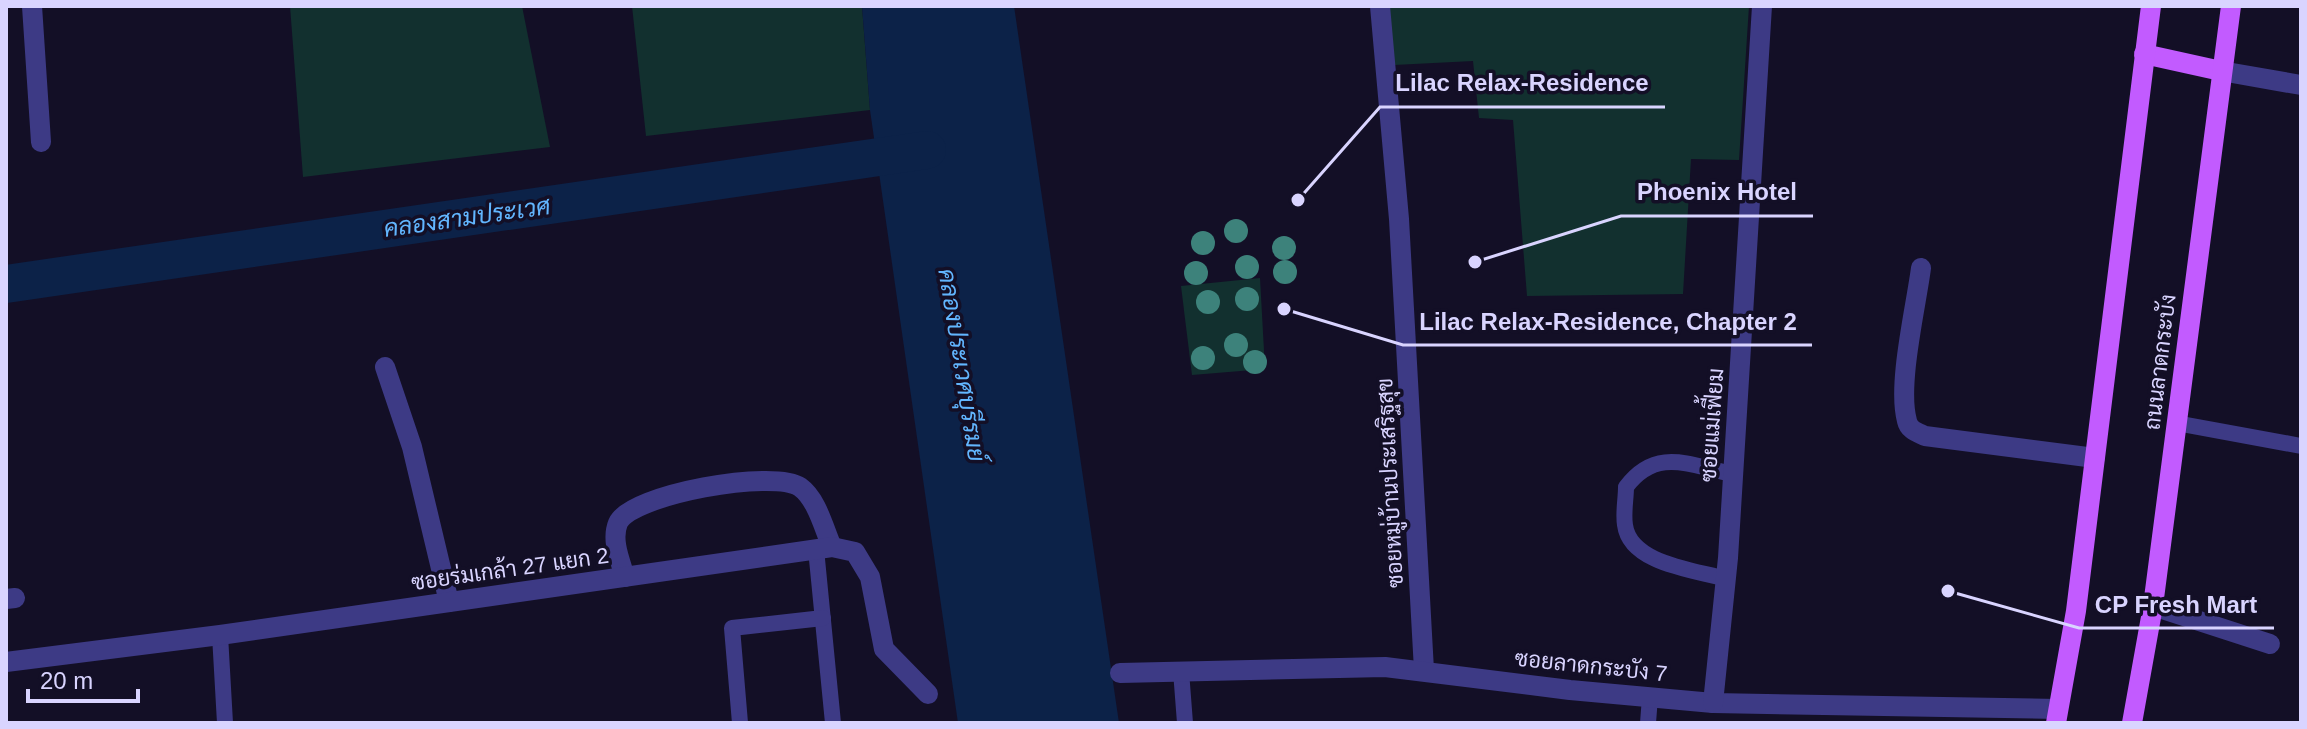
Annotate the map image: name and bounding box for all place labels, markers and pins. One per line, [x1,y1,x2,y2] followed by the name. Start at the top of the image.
[1380,59,1665,107] callout: Lilac Relax-Residence
[1621,168,1813,216] callout: Phoenix Hotel
[1403,297,1812,345] callout: Lilac Relax-Residence, Chapter 2
[2079,580,2274,628] callout: CP Fresh Mart

